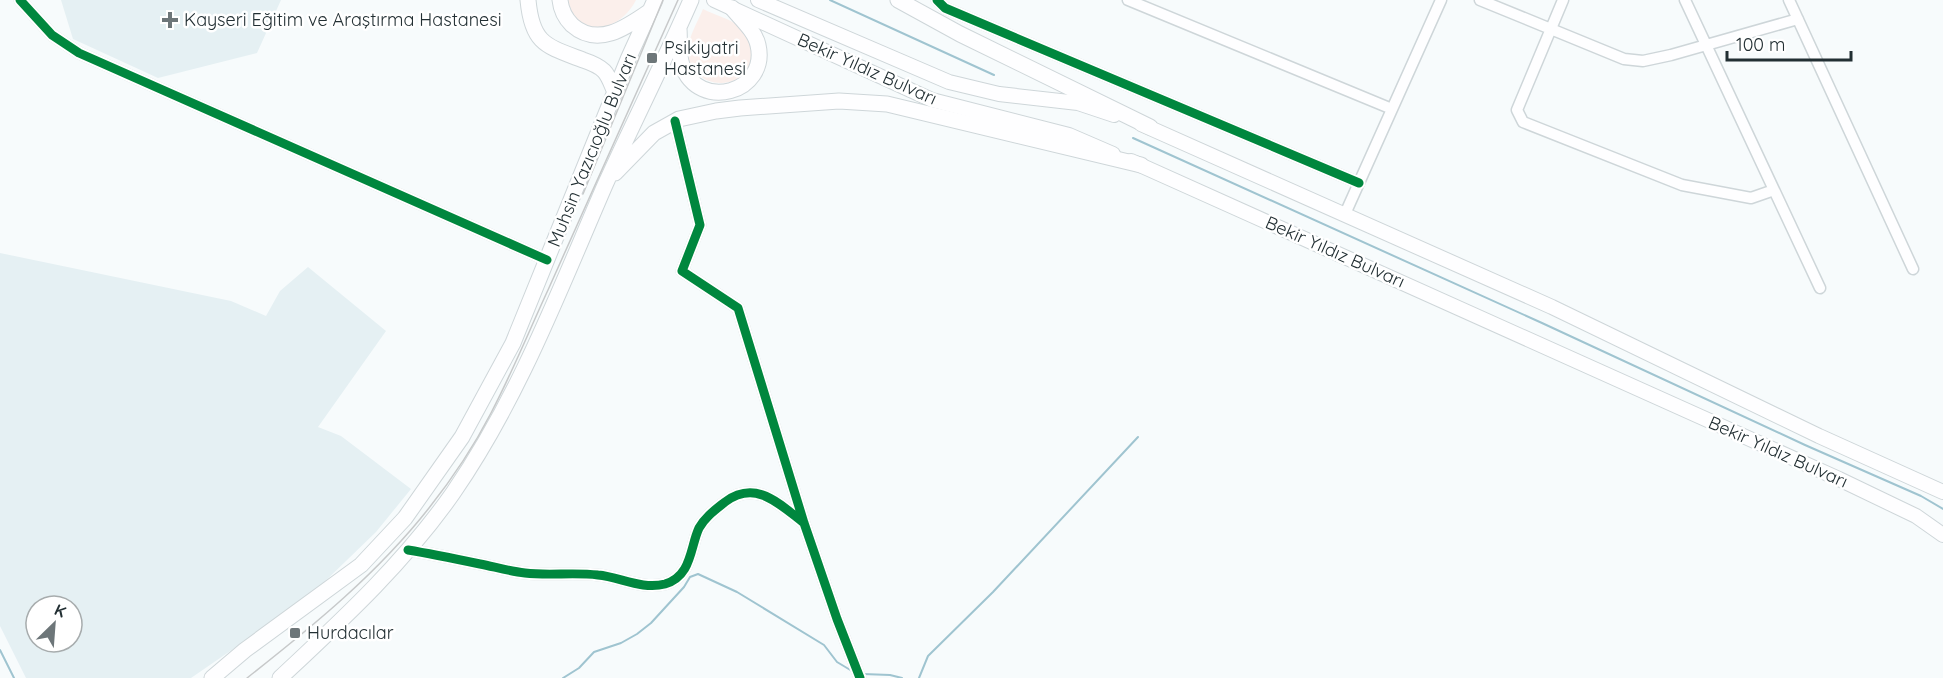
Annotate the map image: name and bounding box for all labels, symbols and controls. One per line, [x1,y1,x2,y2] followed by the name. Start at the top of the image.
[184,8,502,31] place label: Kayseri Eğitim ve Araştırma Hastanesi
[161,11,179,29] marker: Kayseri Eğitim ve Araştırma Hastanesi
[1727,24,1852,62] scale bar
[794,27,940,110] street label: Bekir Yıldız Bulvarı
[1736,33,1785,56] text: 100 m
[664,36,746,80] place label: Psikiyatri Hastanesi
[542,49,641,250] street label: Muhsin Yazıcıoğlu Bulvarı
[645,51,659,65] marker: Psikiyatri Hastanesi
[1262,210,1408,293] street label: Bekir Yıldız Bulvarı
[1705,410,1851,493] street label: Bekir Yıldız Bulvarı
[24,594,84,654] north arrow
[51,599,69,622] text: K
[307,621,394,644] place label: Hurdacılar
[288,626,302,640] marker: Hurdacılar

